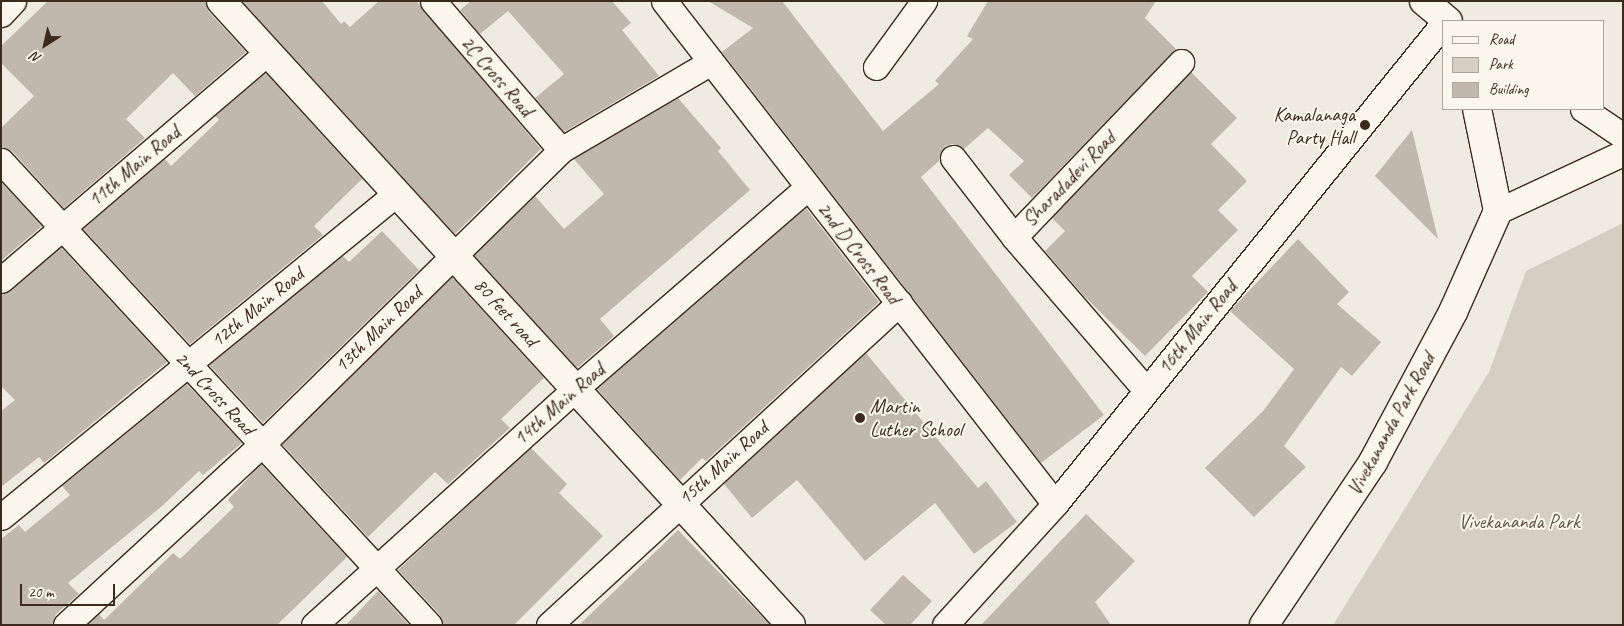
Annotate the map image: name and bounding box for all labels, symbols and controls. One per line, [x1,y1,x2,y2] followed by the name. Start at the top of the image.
[20,20,70,70] north arrow
[1442,20,1604,110] legend
[1489,30,1514,49] text: Road
[455,31,539,121] street label: 2C Cross Road
[28,48,45,67] text: N
[1489,55,1513,74] text: Park
[1489,80,1528,99] text: Building
[1273,102,1355,149] place label: Kamalanaga Party Hall
[1359,119,1371,131] marker: Kamalanaga Party Hall
[83,121,185,211] street label: 11th Main Road
[1018,127,1120,231] street label: Sharadadevi Road
[812,197,906,309] street label: 2nd D Cross Road
[206,262,308,352] street label: 12th Main Road
[469,273,543,351] street label: 80 feet road
[1152,276,1242,378] street label: 16th Main Road
[329,281,427,377] street label: 13th Main Road
[170,346,260,440] street label: 2nd Cross Road
[1342,348,1440,500] street label: Vivekananda Park Road
[509,358,609,450] street label: 14th Main Road
[870,394,962,441] place label: Martin Luther School
[854,412,866,424] marker: Martin Luther School
[673,416,773,510] street label: 15th Main Road
[1458,509,1580,533] park label: Vivekananda Park
[22,574,118,606] scale bar
[28,583,54,602] text: 20 m

